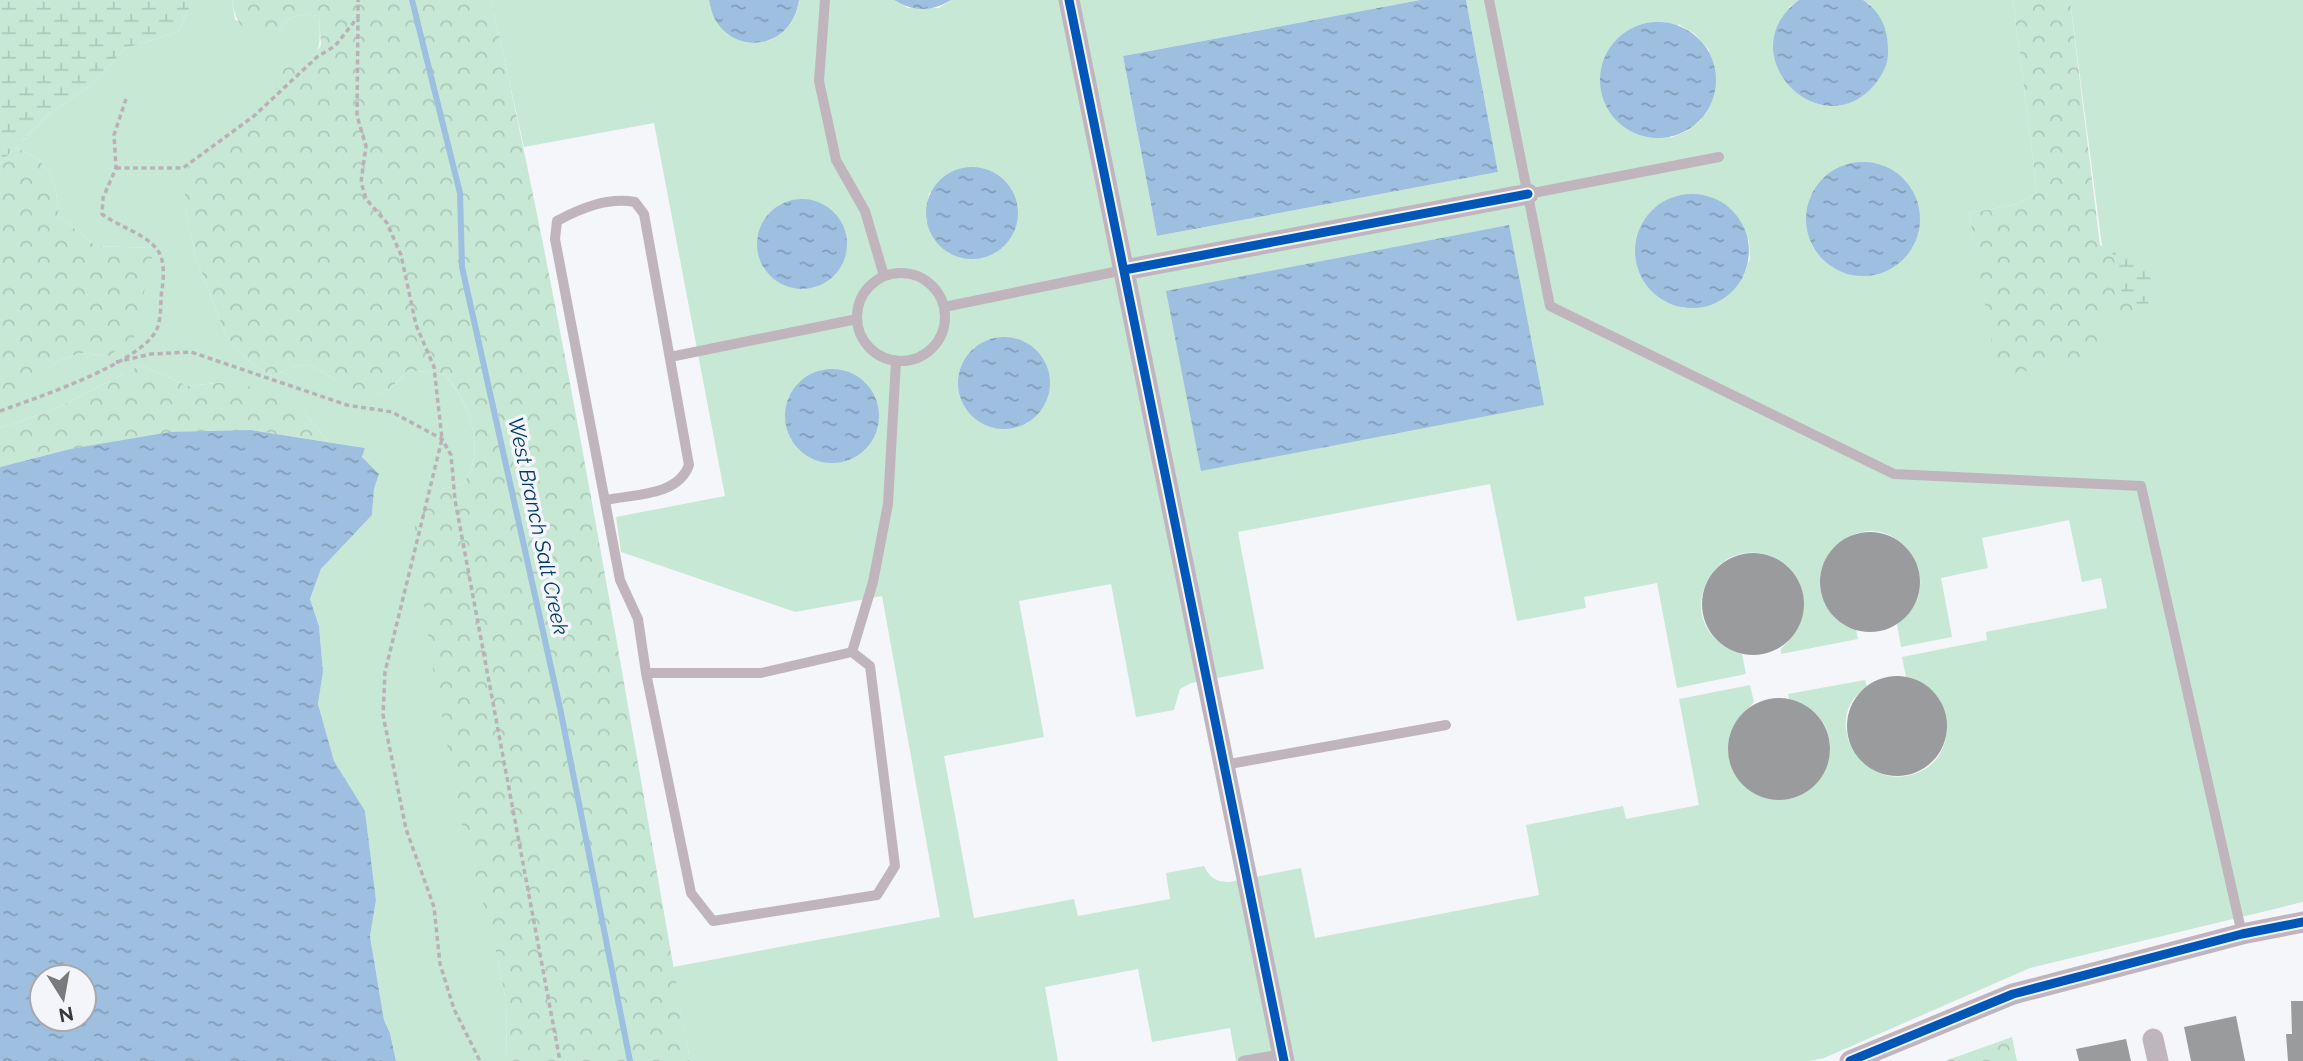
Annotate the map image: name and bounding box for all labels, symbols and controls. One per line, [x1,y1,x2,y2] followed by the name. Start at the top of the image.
[503,415,574,637] water label: West Branch Salt Creek
[28,963,98,1033] north arrow
[57,1003,75,1027] text: N

